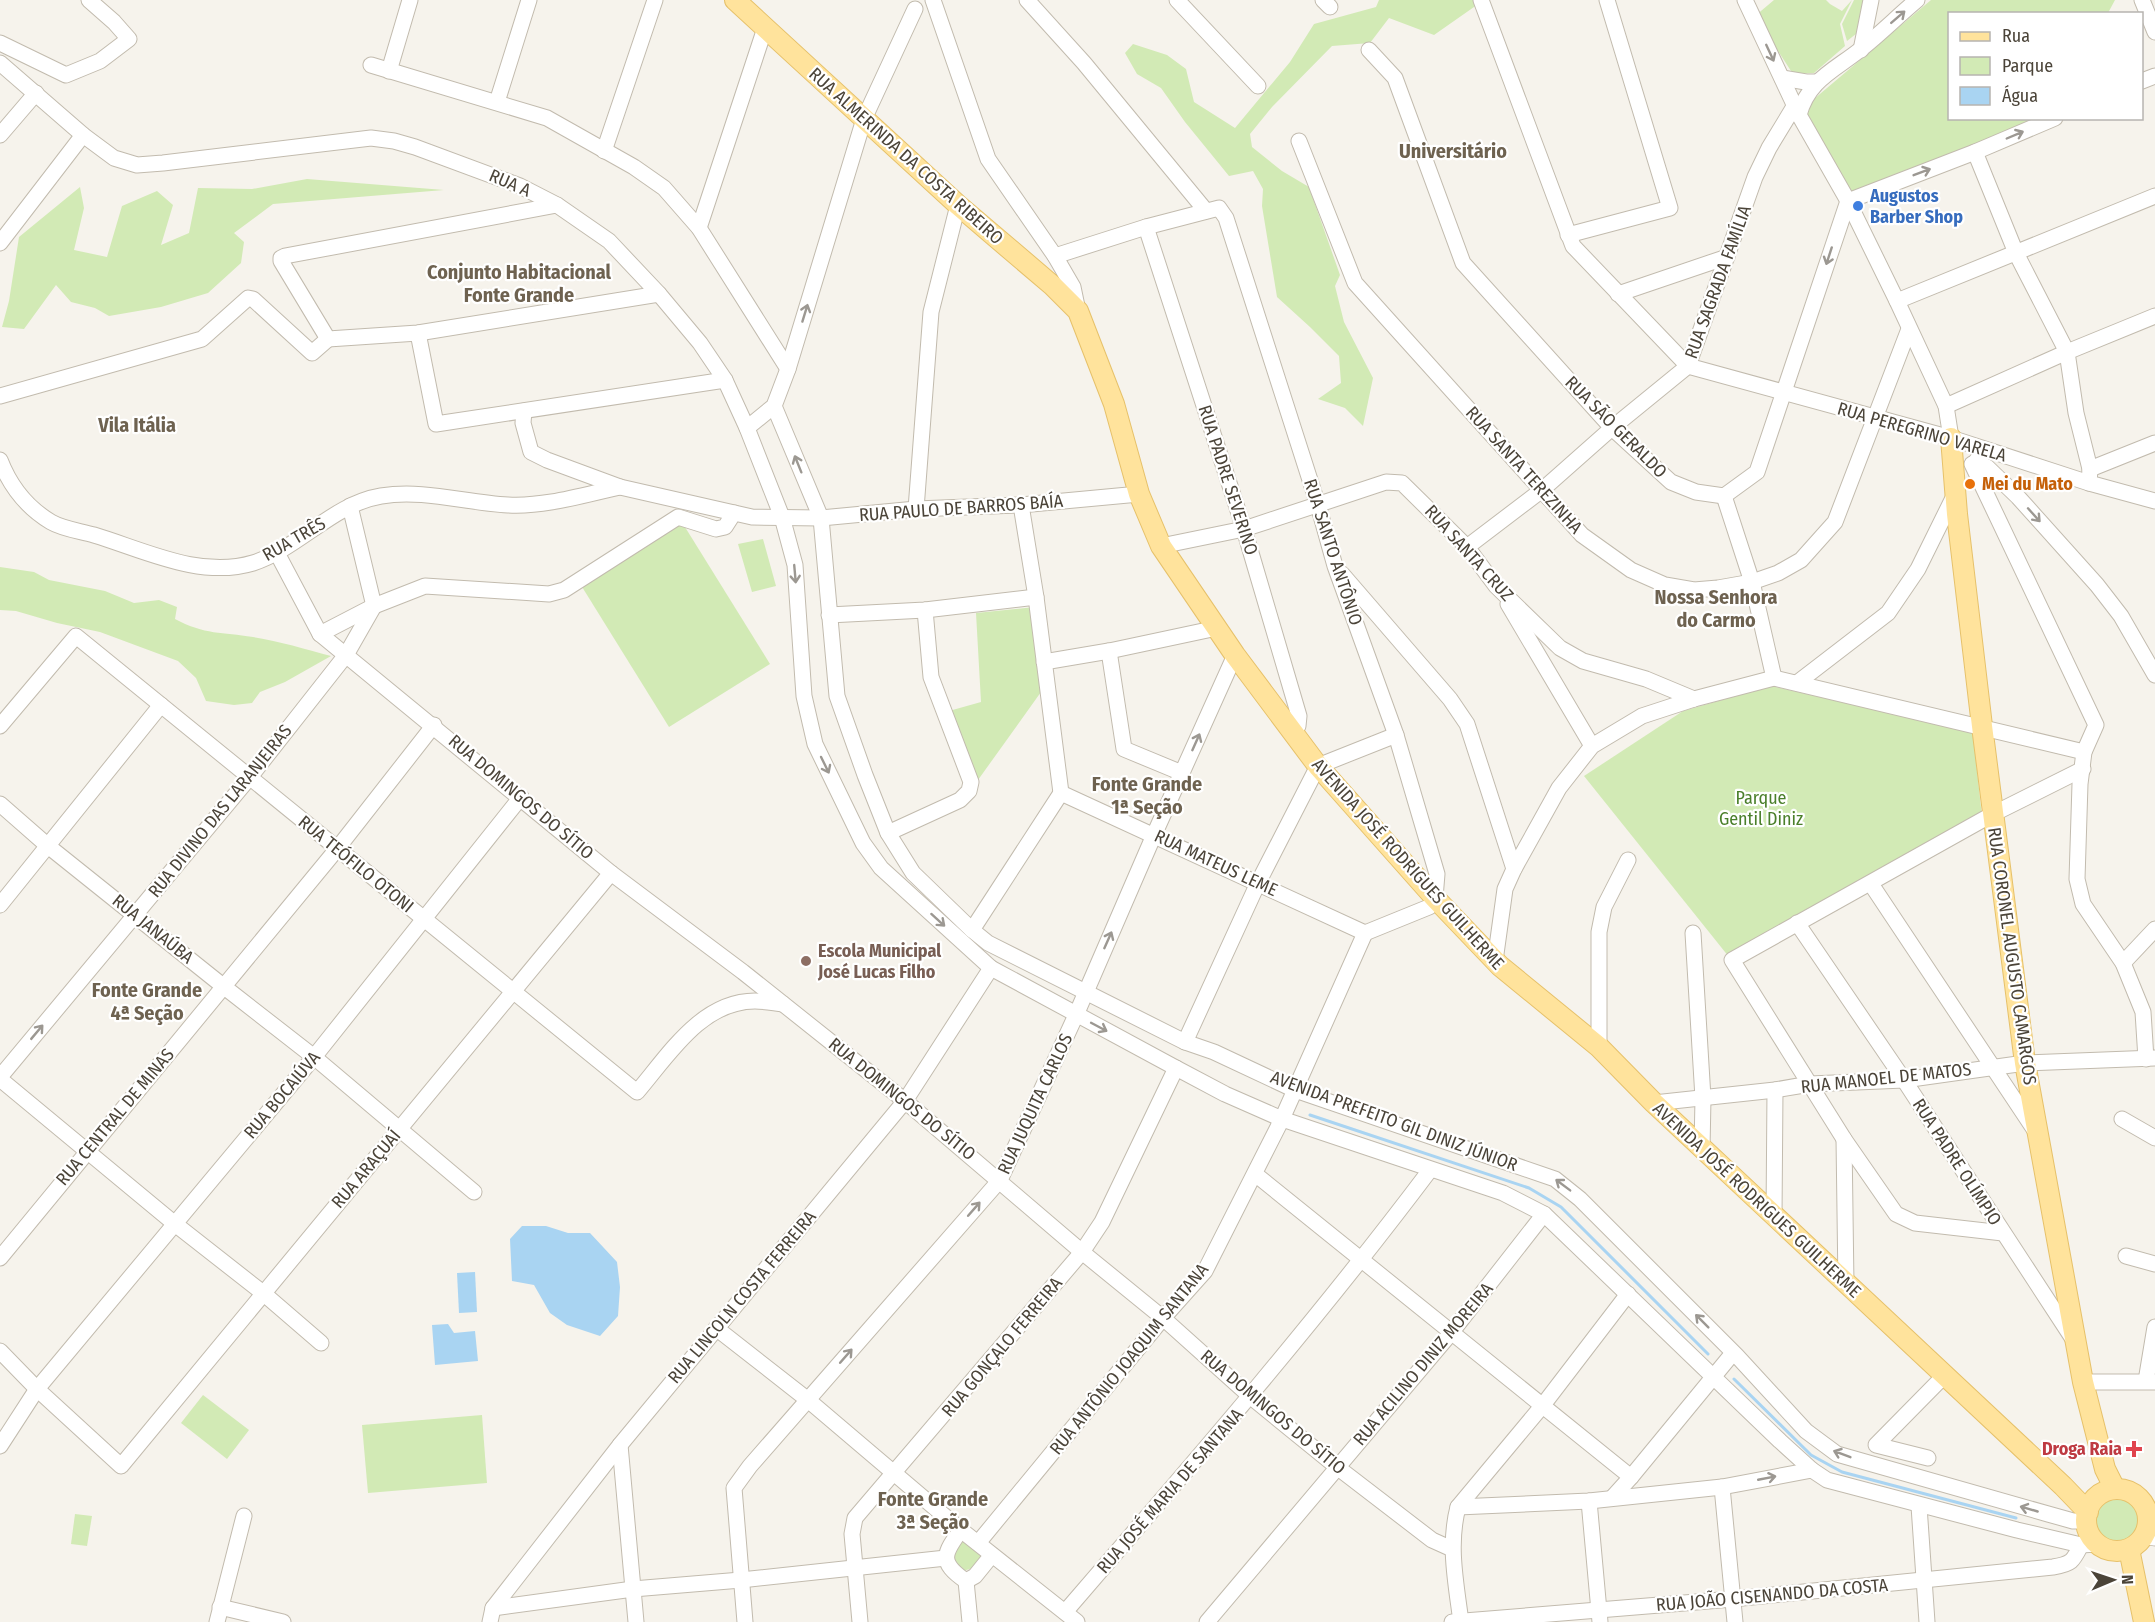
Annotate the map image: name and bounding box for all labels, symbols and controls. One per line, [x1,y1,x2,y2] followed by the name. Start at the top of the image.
[1890,10,1906,23] one-way arrow
[1948,12,2143,120] legend
[2002,25,2030,47] text: Rua
[1765,43,1776,61] one-way arrow
[2002,55,2053,77] text: Parque
[804,63,1008,249] street label: RUA ALMERINDA DA COSTA RIBEIRO
[2002,84,2038,107] text: Água
[2005,129,2023,141] one-way arrow
[1399,139,1507,163] district label: Universitário
[486,164,535,202] street label: RUA A
[1912,166,1931,177] one-way arrow
[1869,185,1963,228] place label: Augustos Barber Shop
[1851,199,1865,213] marker: Augustos Barber Shop
[1679,201,1756,362] street label: RUA SAGRADA FAMÍLIA
[1823,246,1834,265] one-way arrow
[427,260,611,307] district label: Conjunto Habitacional Fonte Grande
[800,304,811,323] one-way arrow
[1560,371,1672,483] street label: RUA SÃO GERALDO
[1835,397,2010,467] street label: RUA PEREGRINO VARELA
[1193,402,1263,558] street label: RUA PADRE SEVERINO
[1461,402,1587,539] street label: RUA SANTA TEREZINHA
[97,413,176,437] district label: Vila Itália
[792,456,803,474] one-way arrow
[1982,473,2073,495] place label: Mei du Mato
[1299,476,1367,628] street label: RUA SANTO ANTÔNIO
[1963,477,1977,491] marker: Mei du Mato
[858,489,1064,526] street label: RUA PAULO DE BARROS BAÍA
[1420,500,1518,606] street label: RUA SANTA CRUZ
[2027,507,2041,522] one-way arrow
[259,512,329,566] street label: RUA TRÊS
[790,563,801,583] one-way arrow
[1655,585,1777,632] district label: Nossa Senhora do Carmo
[143,720,297,902] street label: RUA DIVINO DAS LARANJEIRAS
[444,729,599,864] street label: RUA DOMINGOS DO SÍTIO
[1190,734,1202,752] one-way arrow
[1307,753,1509,974] street label: AVENIDA JOSÉ RODRIGUES GUILHERME
[819,755,831,773] one-way arrow
[1092,772,1202,819] district label: Fonte Grande 1ª Seção
[1719,787,1803,830] park label: Parque Gentil Diniz
[294,811,418,917] street label: RUA TEÓFILO OTONI
[1151,825,1281,901] street label: RUA MATEUS LEME
[1983,826,2041,1086] street label: RUA CORONEL AUGUSTO CAMARGOS
[108,889,199,969] street label: RUA JANAÚBA
[930,913,945,927] one-way arrow
[1103,931,1114,949] one-way arrow
[817,940,941,983] place label: Escola Municipal José Lucas Filho
[799,954,813,968] marker: Escola Municipal José Lucas Filho
[92,978,202,1025] district label: Fonte Grande 4ª Seção
[1090,1022,1108,1033] one-way arrow
[31,1024,44,1040] one-way arrow
[993,1030,1077,1178] street label: RUA JUQUITA CARLOS
[824,1032,981,1165] street label: RUA DOMINGOS DO SÍTIO
[51,1044,179,1190] street label: RUA CENTRAL DE MINAS
[238,1046,325,1143] street label: RUA BOCAIÚVA
[1800,1058,1972,1098] street label: RUA MANOEL DE MATOS
[1267,1065,1521,1176] street label: AVENIDA PREFEITO GIL DINIZ JÚNIOR
[1908,1094,2007,1230] street label: RUA PADRE OLÍMPIO
[1648,1097,1866,1302] street label: AVENIDA JOSÉ RODRIGUES GUILHERME
[326,1124,405,1213] street label: RUA ARAÇUAÍ
[1555,1179,1571,1191] one-way arrow
[967,1202,981,1217] one-way arrow
[663,1206,821,1388] street label: RUA LINCOLN COSTA FERREIRA
[1045,1258,1213,1459] street label: RUA ANTÔNIO JOAQUIM SANTANA
[937,1272,1067,1421] street label: RUA GONÇALO FERREIRA
[1348,1278,1498,1450] street label: RUA ACILINO DINIZ MOREIRA
[1695,1314,1709,1329] one-way arrow
[1196,1344,1351,1479] street label: RUA DOMINGOS DO SÍTIO
[839,1349,853,1364] one-way arrow
[1091,1403,1248,1578] street label: RUA JOSÉ MARIA DE SANTANA
[2042,1438,2122,1460] place label: Droga Raia
[2127,1442,2141,1456] marker: Droga Raia
[1834,1448,1852,1459] one-way arrow
[1757,1472,1776,1483] one-way arrow
[878,1487,988,1534] district label: Fonte Grande 3ª Seção
[2020,1502,2039,1514] one-way arrow
[2083,1550,2143,1610] north arrow
[1655,1574,1889,1616] street label: RUA JOÃO CISENANDO DA COSTA
[2118,1574,2137,1585] text: N

